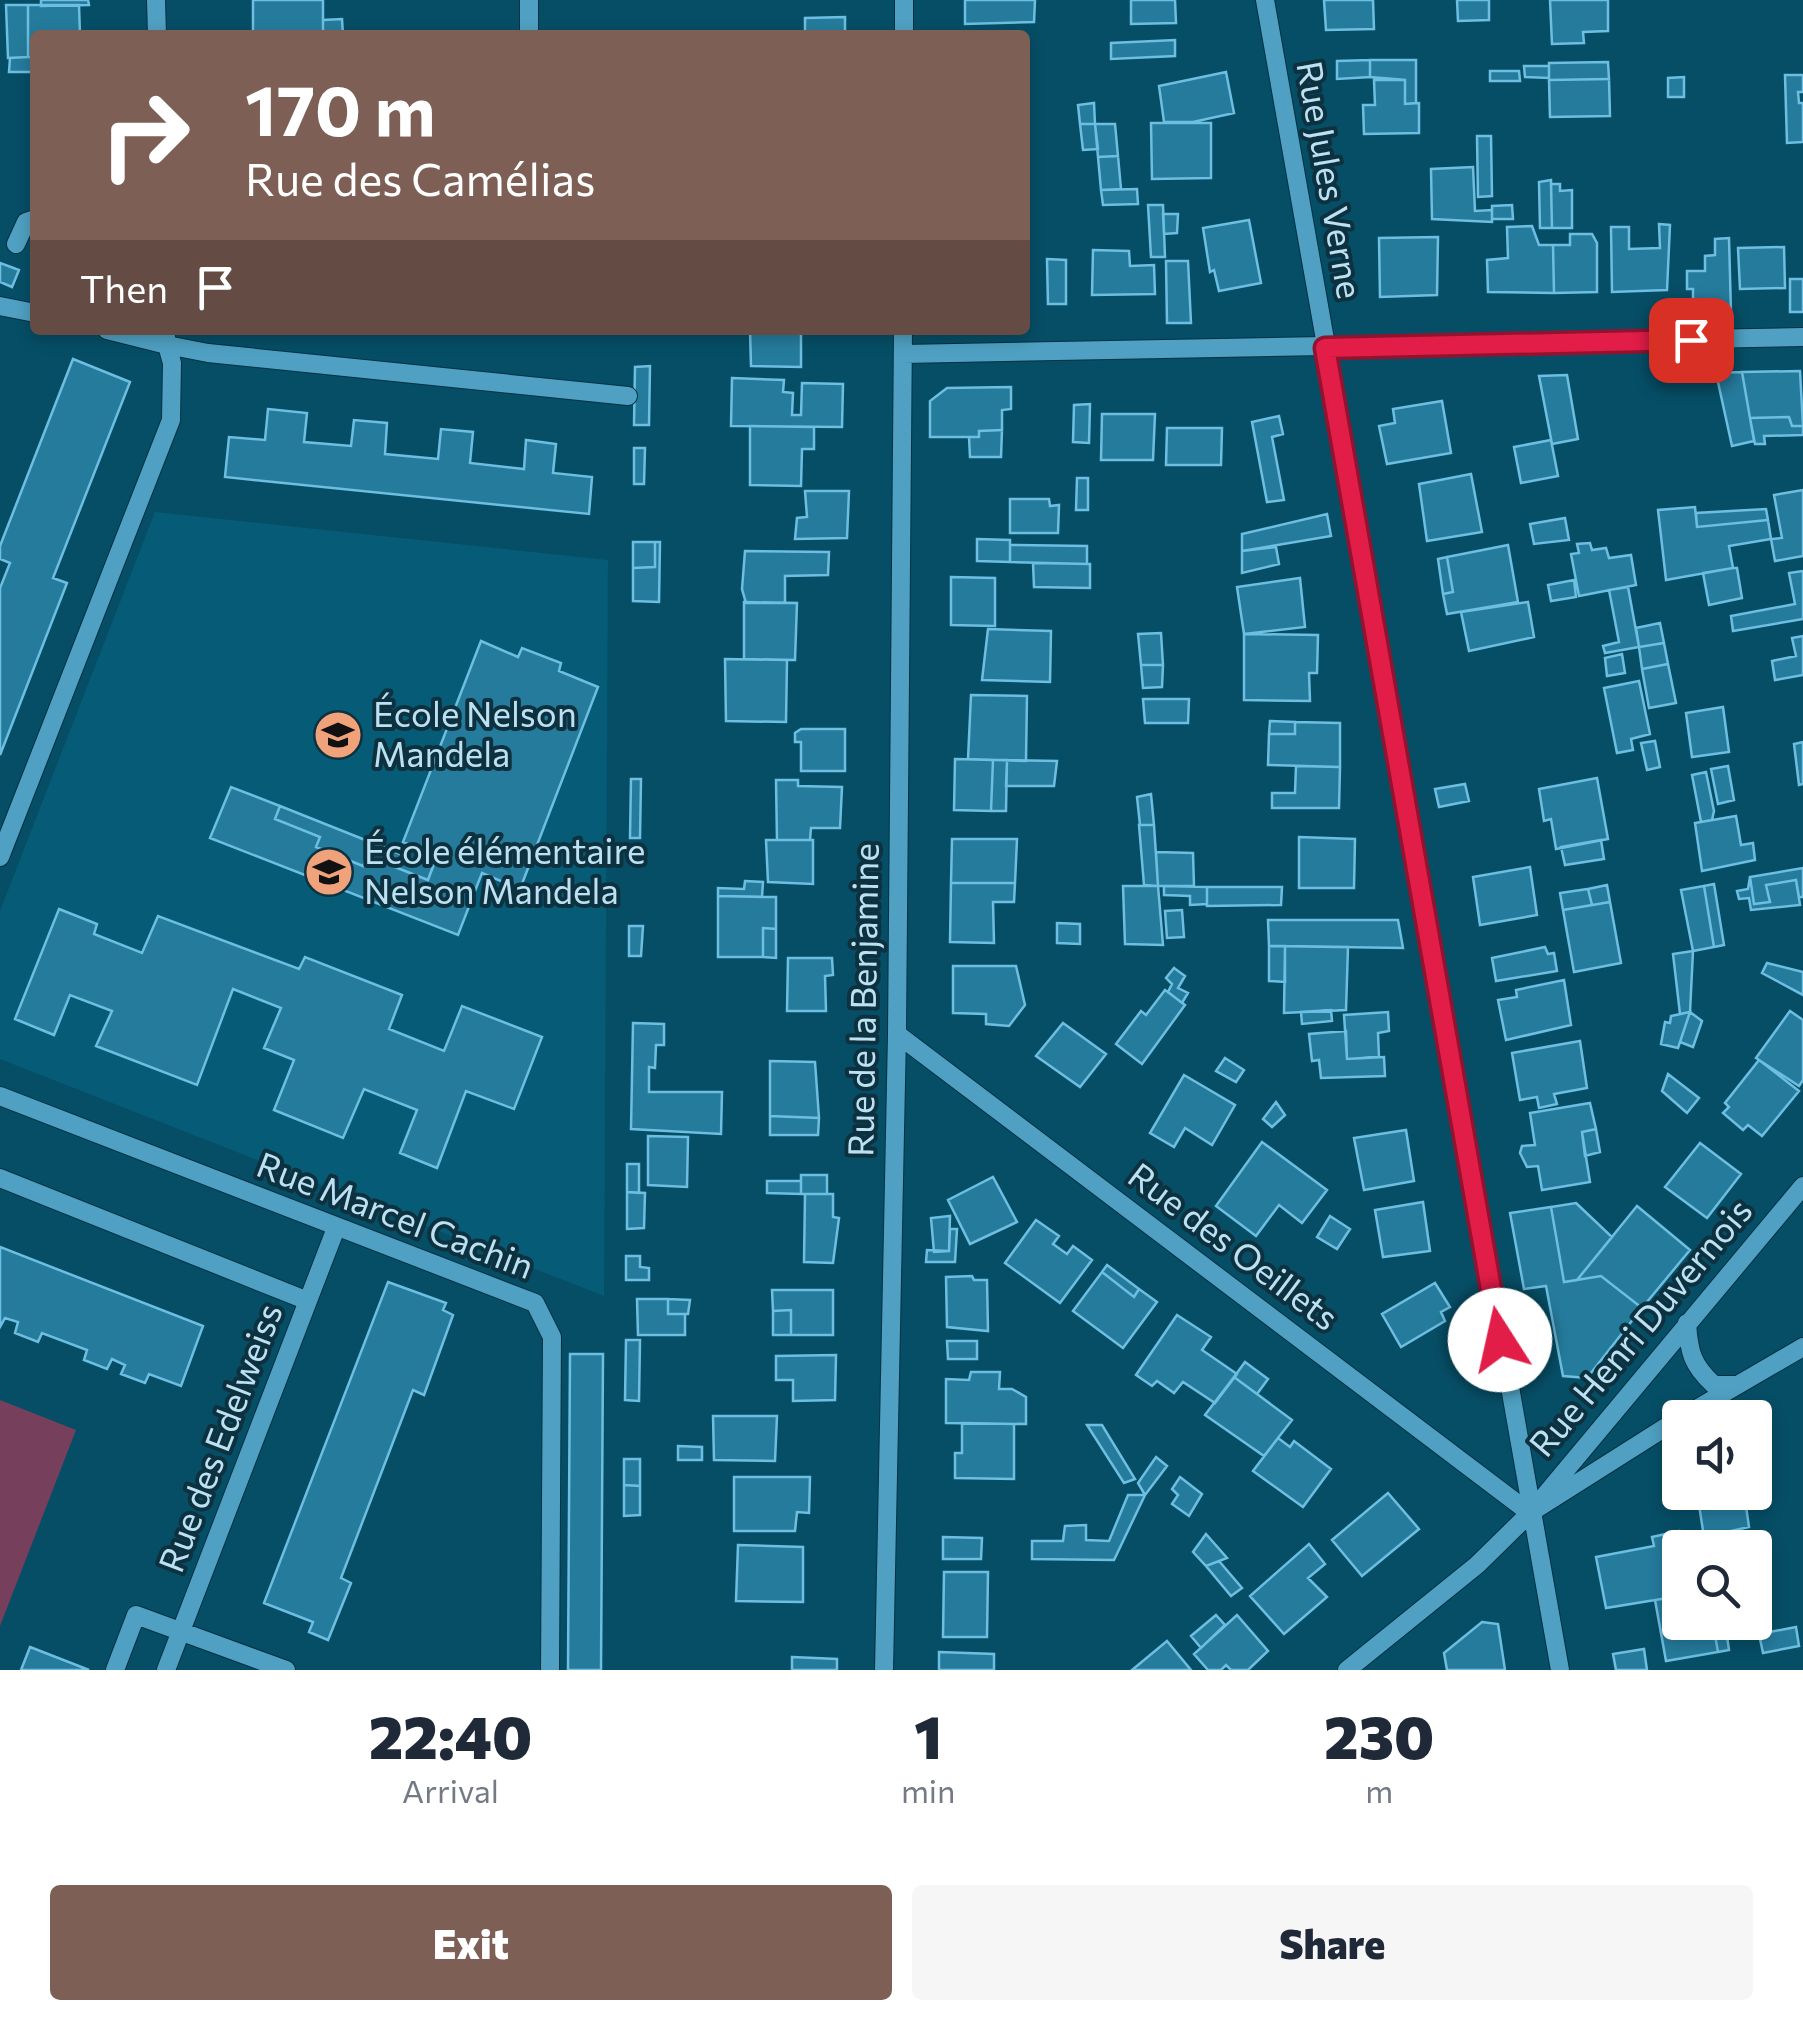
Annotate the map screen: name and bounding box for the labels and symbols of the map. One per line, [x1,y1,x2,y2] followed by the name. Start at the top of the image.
[1289,58,1373,302] street label: Rue Jules Verne
[1649,298,1734,383] pin
[373,691,577,774] place label: École Nelson Mandela
[312,709,364,761] school or university icon: École Nelson Mandela
[364,828,645,911] place label: École élémentaire Nelson Mandela
[837,843,886,1157] street label: Rue de la Benjamine
[303,846,355,898] school or university icon: École élémentaire Nelson Mandela
[251,1141,540,1286] street label: Rue Marcel Cachin
[1121,1152,1348,1338] street label: Rue des Oeillets
[1519,1189,1759,1464] street label: Rue Henri Duvernois
[1448,1288,1552,1392] position arrow
[148,1297,290,1578] street label: Rue des Edelweiss

